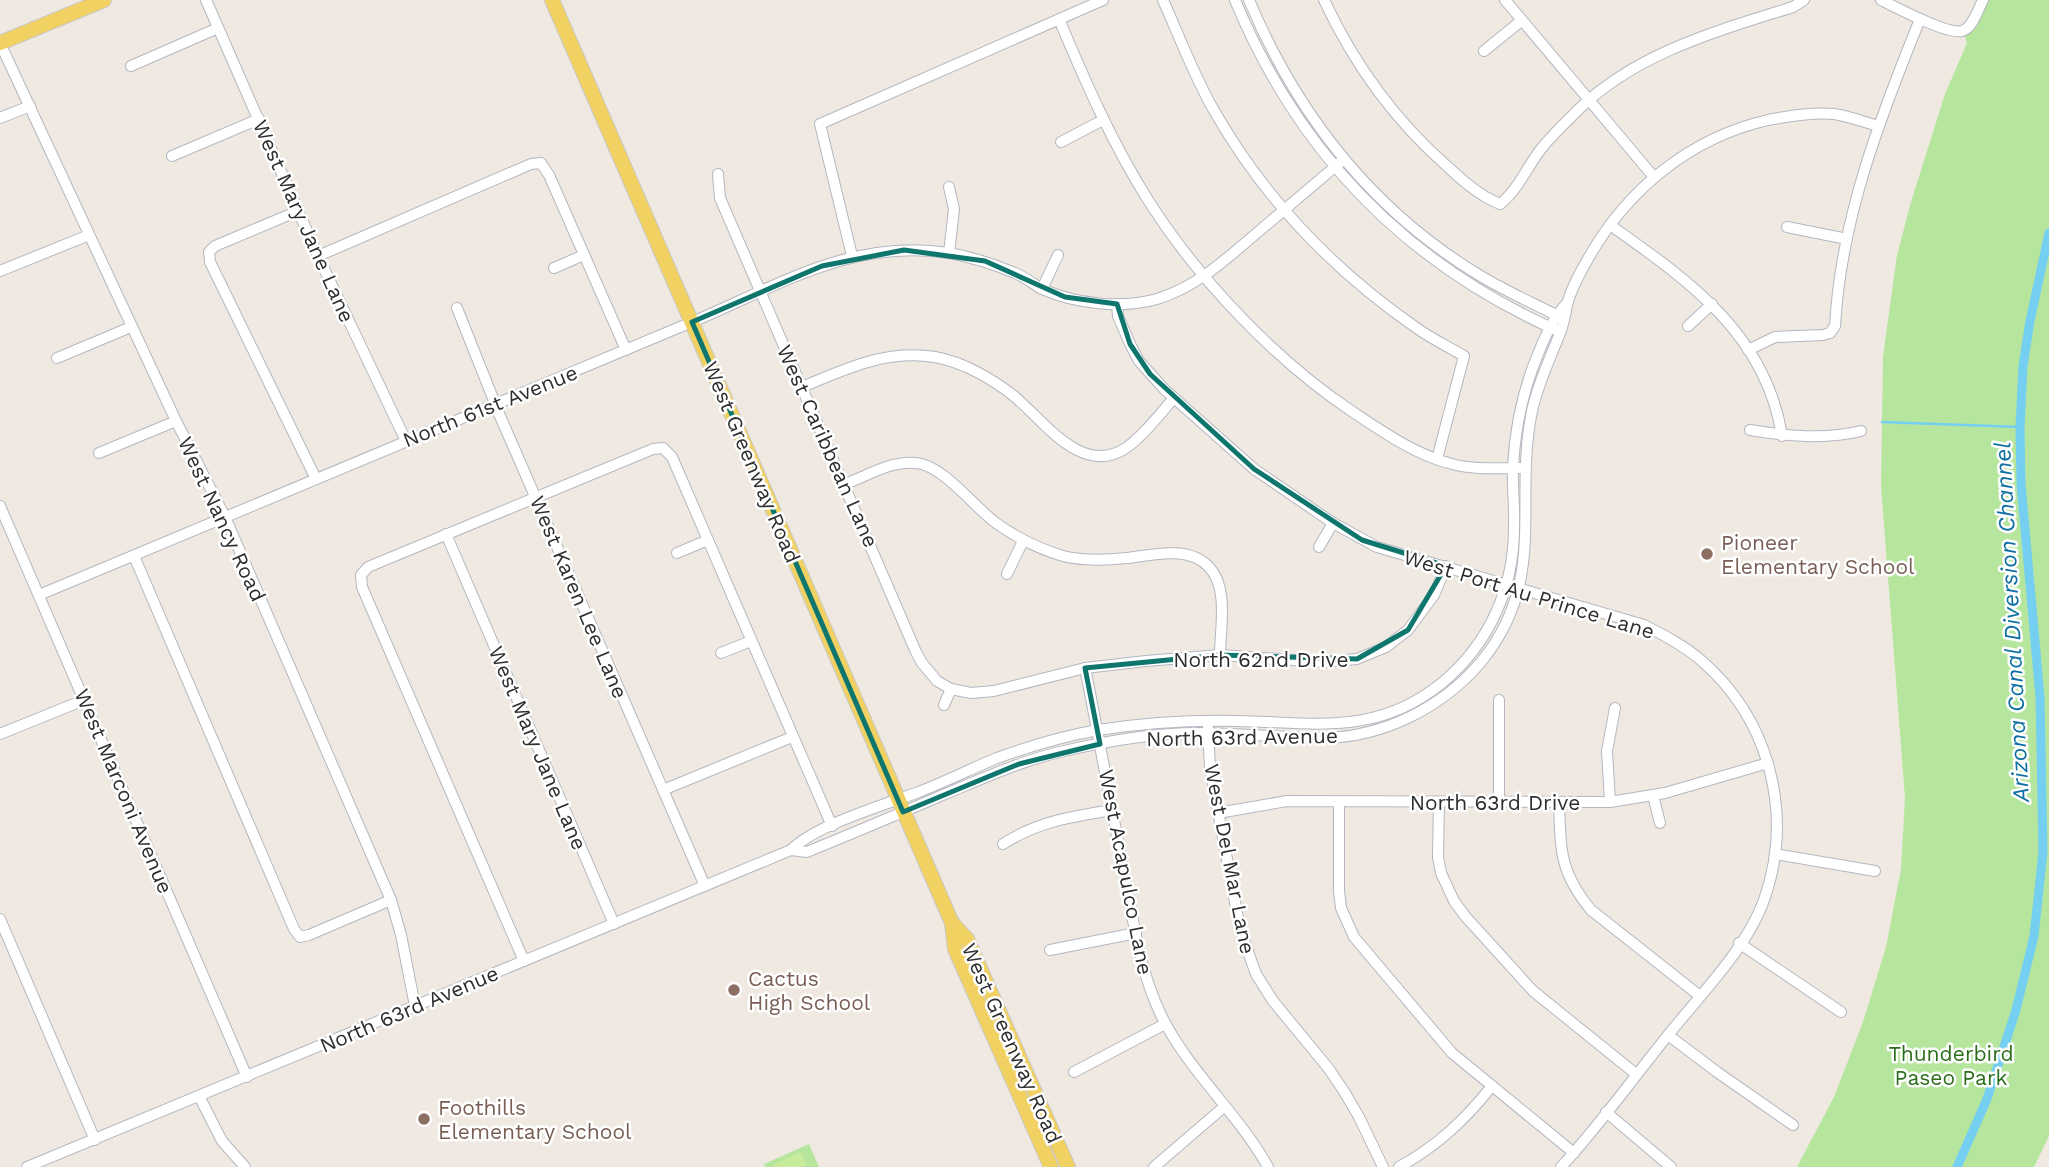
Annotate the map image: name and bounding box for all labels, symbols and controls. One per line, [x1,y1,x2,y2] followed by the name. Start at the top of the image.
[248,116,360,326] street label: West Mary Jane Lane
[772,341,884,551] street label: West Caribbean Lane
[698,357,806,567] street label: West Greenway Road
[399,360,581,452] street label: North 61st Avenue
[173,433,271,605] street label: West Nancy Road
[1989,441,2035,804] water label: Arizona Canal Diversion Channel
[525,492,633,702] street label: West Karen Lee Lane
[1721,530,1915,579] place label: Pioneer Elementary School
[1400,544,1658,644] street label: West Port Au Prince Lane
[1699,546,1715,562] marker: Pioneer Elementary School
[484,642,592,854] street label: West Mary Jane Lane
[1173,647,1349,672] street label: North 62nd Drive
[69,685,179,897] street label: West Marconi Avenue
[1146,723,1338,751] street label: North 63rd Avenue
[1199,762,1261,956] street label: West Del Mar Lane
[1094,767,1158,977] street label: West Acapulco Lane
[1410,790,1580,815] street label: North 63rd Drive
[957,939,1067,1147] street label: West Greenway Road
[316,960,502,1058] street label: North 63rd Avenue
[748,966,871,1015] place label: Cactus High School
[726,982,742,998] marker: Cactus High School
[1888,1041,2014,1090] park label: Thunderbird Paseo Park
[438,1095,632,1144] place label: Foothills Elementary School
[416,1111,432,1127] marker: Foothills Elementary School

